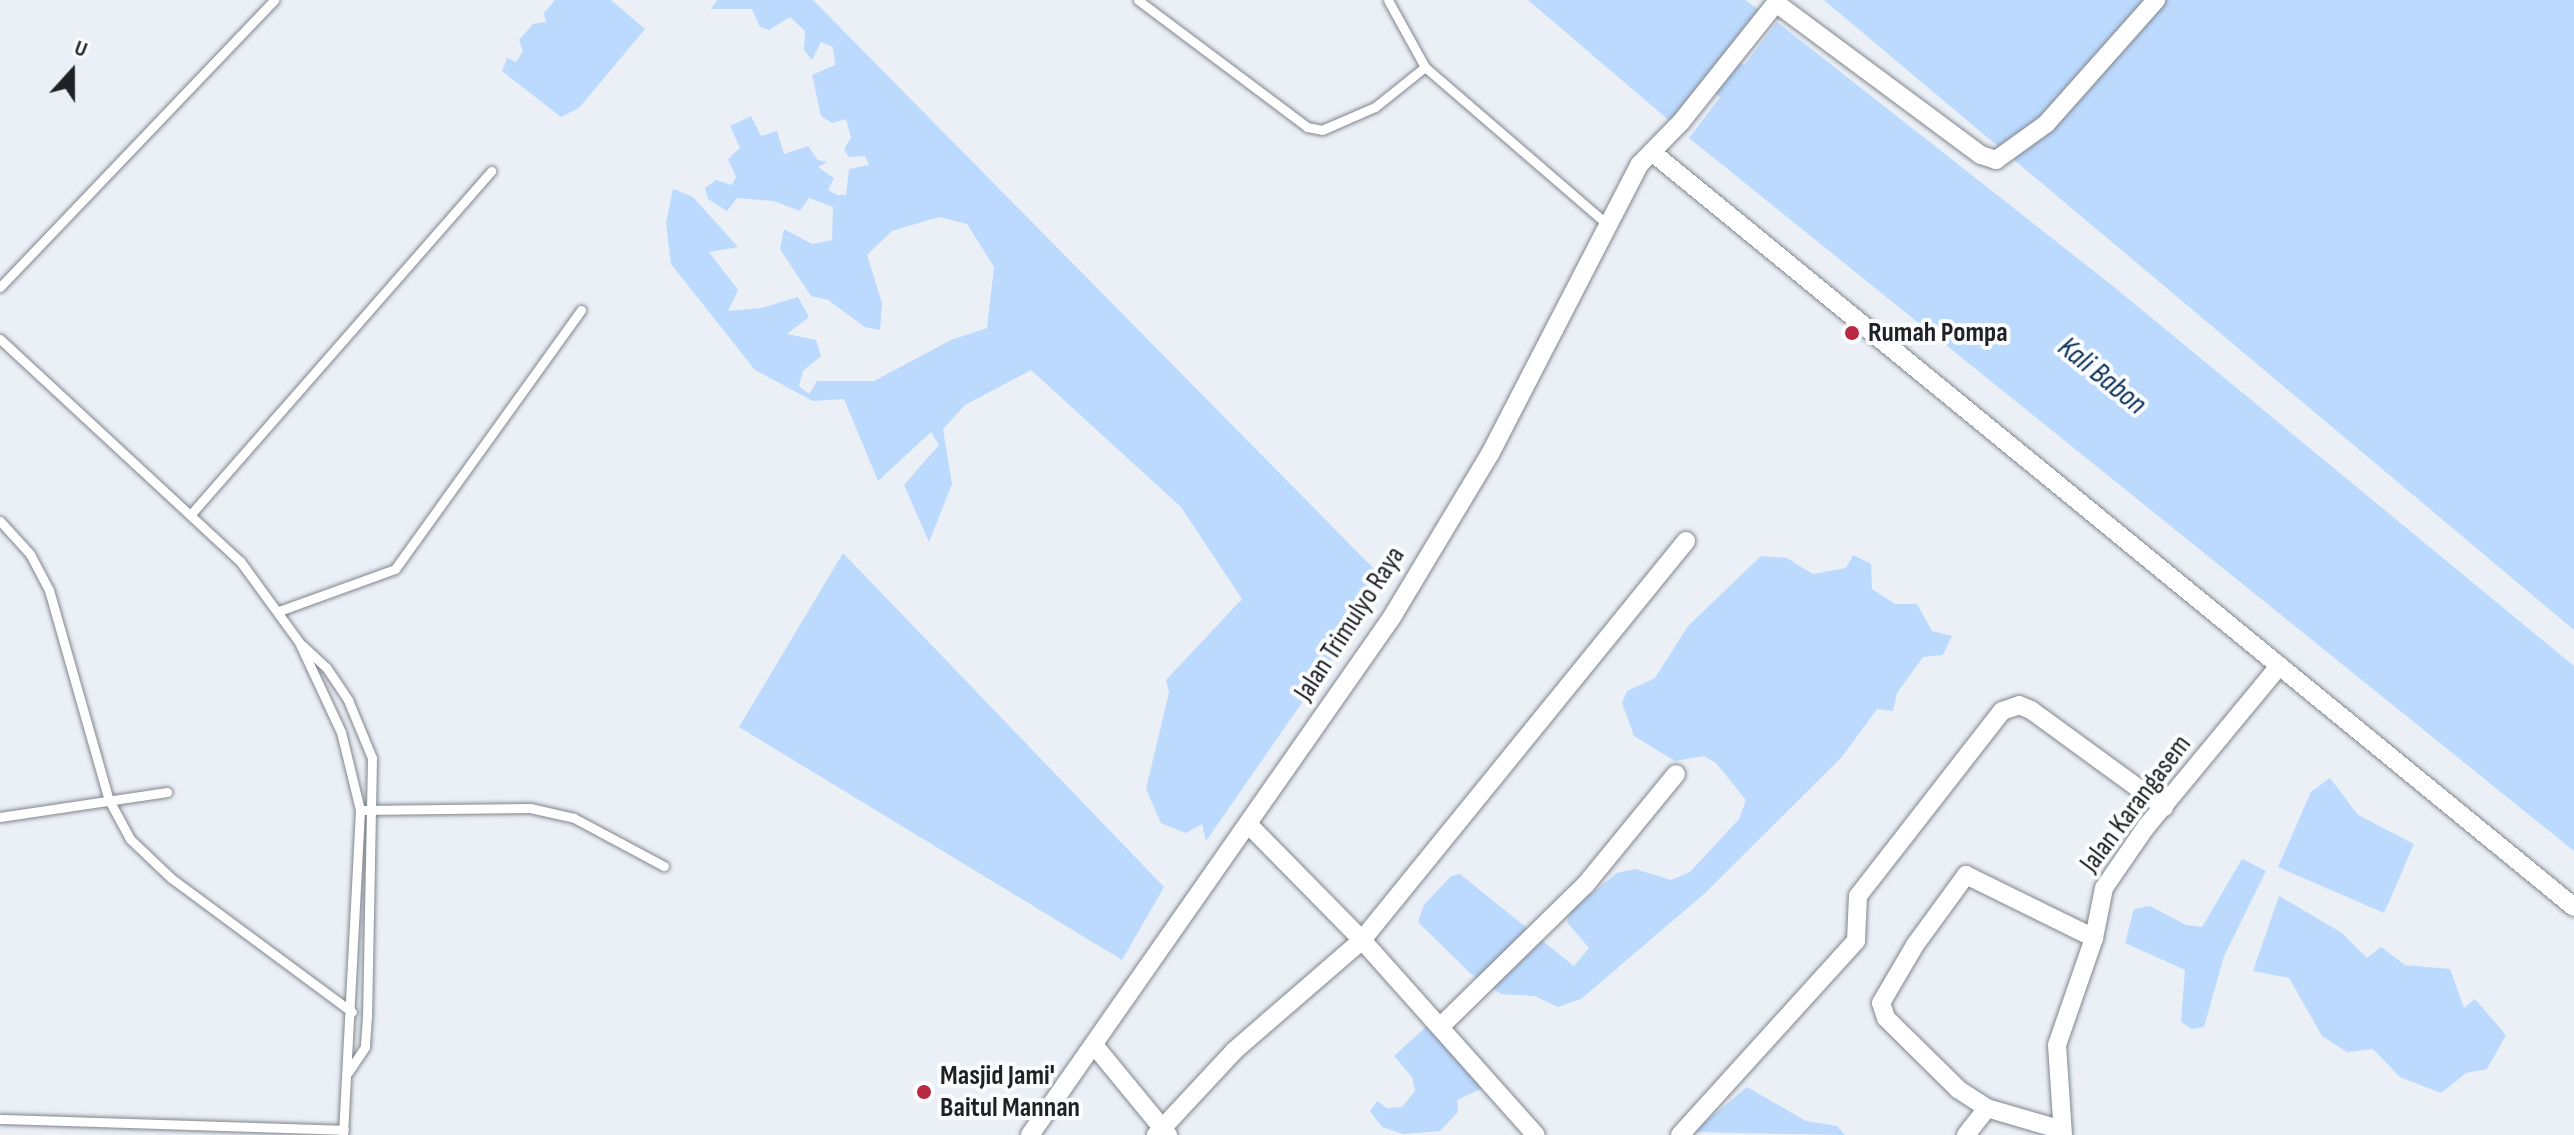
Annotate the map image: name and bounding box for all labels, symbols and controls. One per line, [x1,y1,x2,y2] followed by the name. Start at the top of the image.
[32,32,112,112] north arrow
[71,34,91,64] text: U
[1868,316,2008,350] place label: Rumah Pompa
[1843,324,1861,342] marker: Rumah Pompa
[2051,330,2153,422] water label: Kali Babon
[1288,540,1412,708] street label: Jalan Trimulyo Raya
[2073,729,2199,879] street label: Jalan Karangasem
[940,1059,1080,1125] place label: Masjid Jami' Baitul Mannan
[915,1083,933,1101] marker: Masjid Jami' Baitul Mannan

